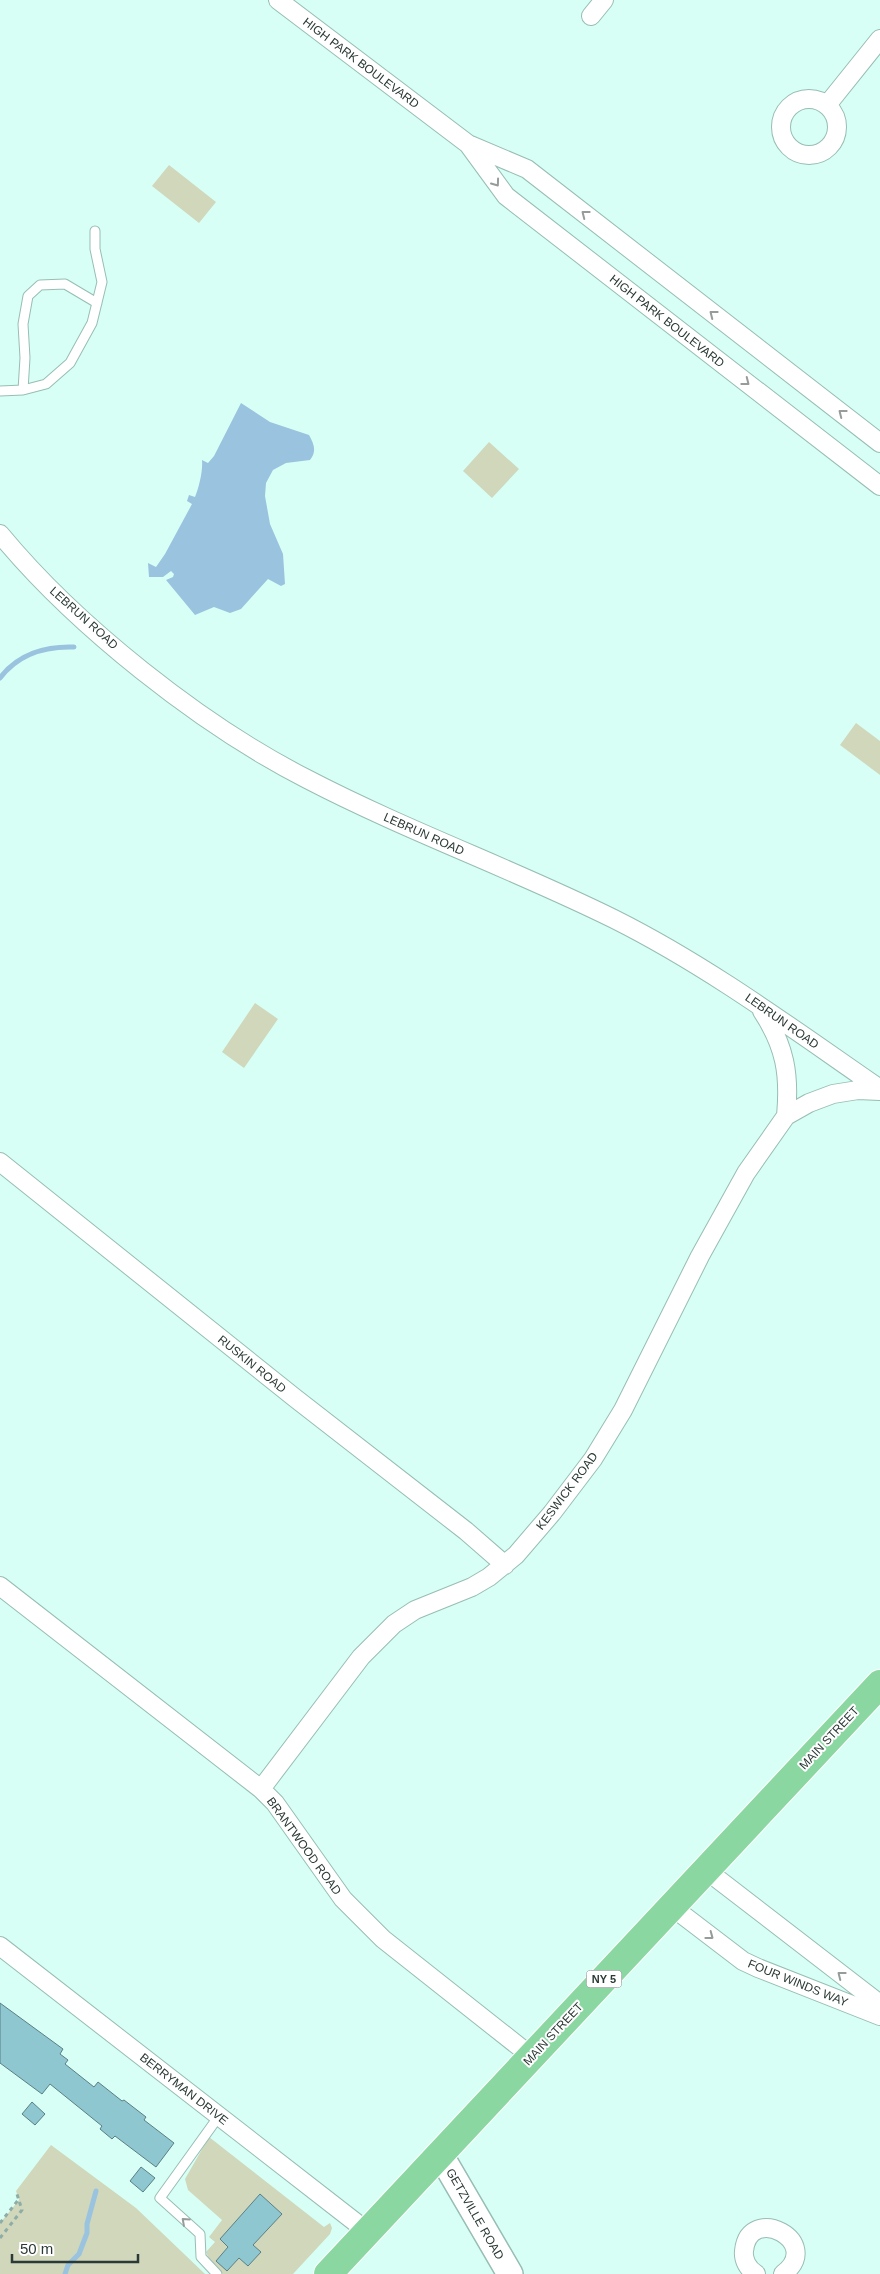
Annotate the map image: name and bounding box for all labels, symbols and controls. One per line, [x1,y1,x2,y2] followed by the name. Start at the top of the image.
[300,15,422,111] street label: HIGH PARK BOULEVARD
[490,177,499,187] one-way arrow
[581,211,591,220] one-way arrow
[607,272,727,370] street label: HIGH PARK BOULEVARD
[709,311,718,320] one-way arrow
[740,377,749,385] one-way arrow
[839,410,848,418] one-way arrow
[47,584,121,652] street label: LEBRUN ROAD
[382,810,467,858] street label: LEBRUN ROAD
[742,990,822,1052] street label: LEBRUN ROAD
[215,1332,289,1396] street label: RUSKIN ROAD
[533,1449,601,1532] street label: KESWICK ROAD
[796,1703,862,1772] street label: MAIN STREET
[264,1794,344,1898] street label: BRANTWOOD ROAD
[704,1930,714,1939] one-way arrow
[746,1957,850,2009] street label: FOUR WINDS WAY
[586,1970,622,1988] road number: NY 5
[838,1972,847,1980] one-way arrow
[520,1999,586,2068] street label: MAIN STREET
[137,2050,231,2128] street label: BERRYMAN DRIVE
[443,2166,507,2262] street label: GETZVILLE ROAD
[182,2218,191,2227] one-way arrow
[12,2232,139,2264] scale bar
[20,2240,53,2257] text: 50 m

